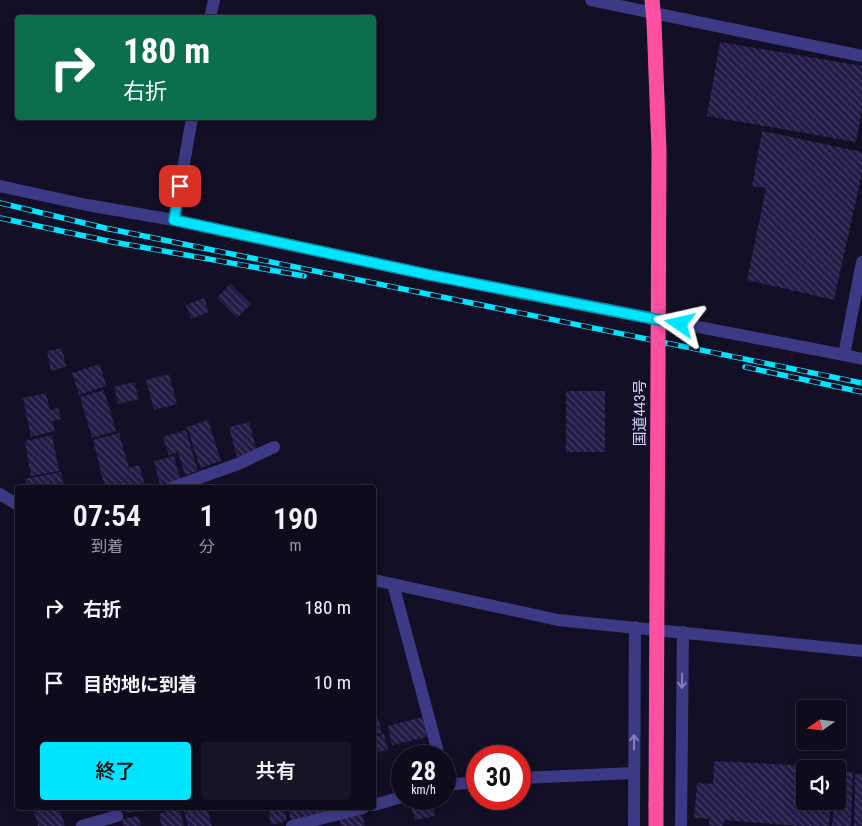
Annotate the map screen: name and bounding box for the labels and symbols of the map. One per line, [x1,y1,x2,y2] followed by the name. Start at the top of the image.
[159,165,201,207] pin
[653,297,705,349] position arrow
[631,379,649,447] street label: 国道443号
[677,672,687,689] one-way arrow
[796,700,846,750] north arrow
[629,735,639,751] one-way arrow
[466,745,531,810] speed limit sign: 30

